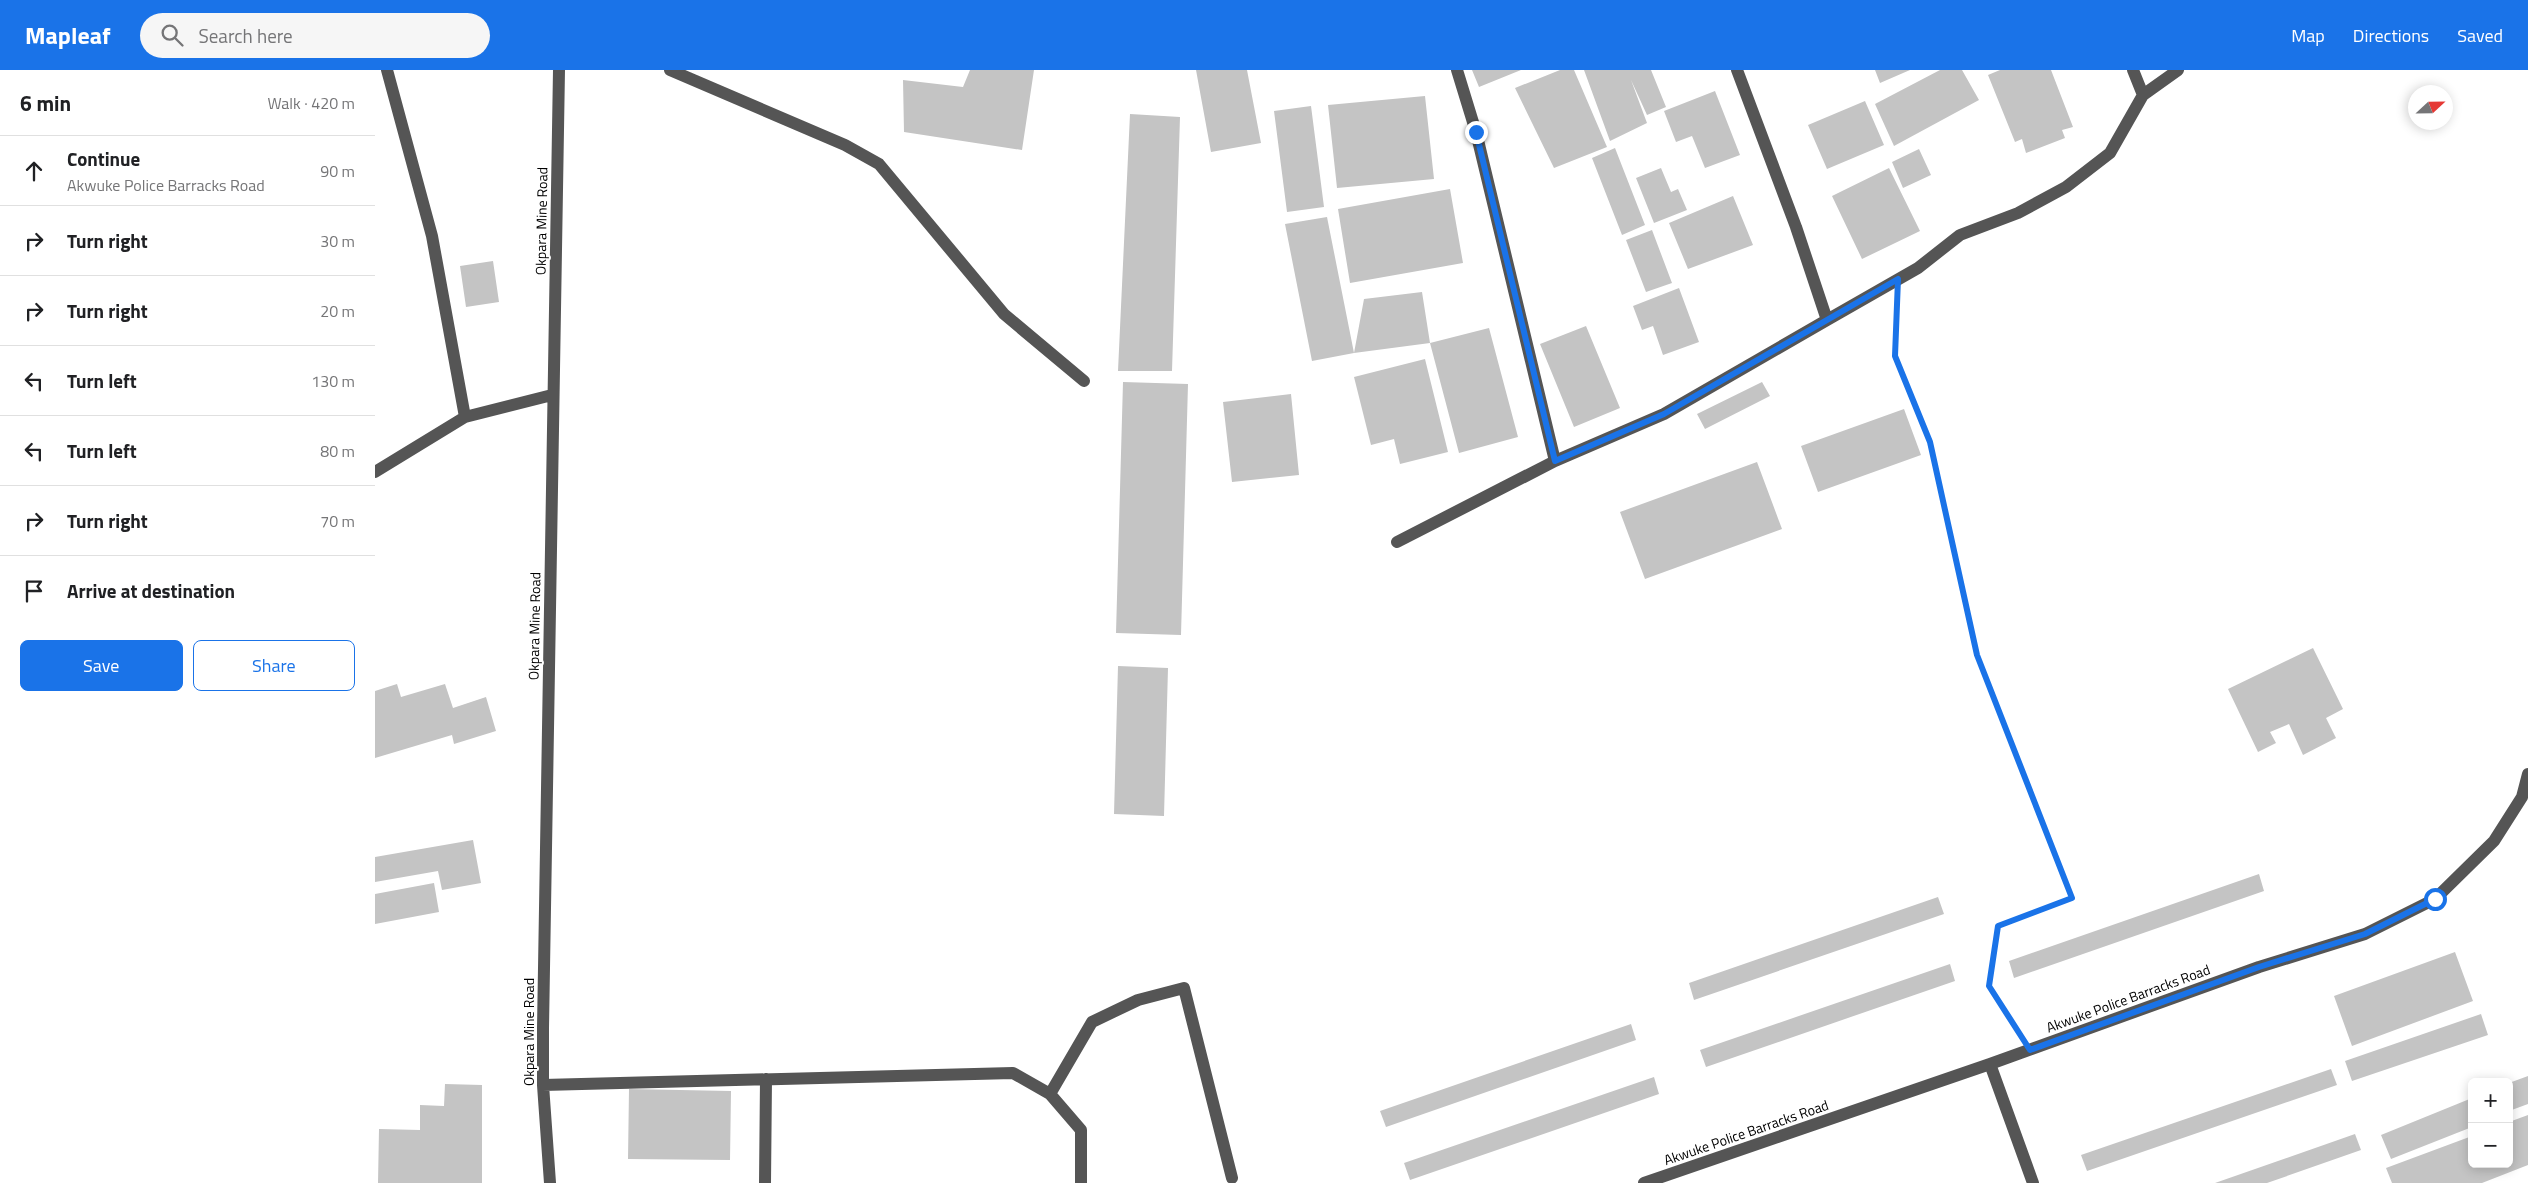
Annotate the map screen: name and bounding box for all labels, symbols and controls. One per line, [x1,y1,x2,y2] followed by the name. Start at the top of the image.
[140,13,490,58] search box
[25,17,110,53] text: Mapleaf
[158,21,186,49] icon: search
[198,21,293,50] text: Search here
[2291,22,2325,49] text: Map
[2353,22,2429,49] text: Directions
[2457,22,2503,49] text: Saved
[2408,85,2453,130] north arrow
[20,87,71,119] text: 6 min
[267,91,355,115] text: Walk · 420 m
[1465,121,1488,144] route end
[67,144,140,173] text: Continue
[20,157,48,185] icon: ahead
[320,159,355,183] text: 90 m
[530,167,552,275] street label: Okpara Mine Road
[67,173,265,197] text: Akwuke Police Barracks Road
[67,226,148,255] text: Turn right
[20,227,48,255] icon: right
[320,229,355,253] text: 30 m
[67,296,148,325] text: Turn right
[20,297,48,325] icon: right
[320,299,355,323] text: 20 m
[67,366,137,395] text: Turn left
[20,367,48,395] icon: left
[311,369,355,393] text: 130 m
[67,436,137,465] text: Turn left
[20,437,48,465] icon: left
[320,439,355,463] text: 80 m
[67,506,148,535] text: Turn right
[20,507,48,535] icon: right
[320,509,355,533] text: 70 m
[523,572,545,680] street label: Okpara Mine Road
[67,576,235,605] text: Arrive at destination
[20,577,48,605] icon: arrive
[20,640,183,691] button: Save
[193,640,355,691] button: Share
[2424,888,2447,911] route start
[2043,959,2213,1037] street label: Akwuke Police Barracks Road
[518,978,539,1086] street label: Okpara Mine Road
[2468,1078,2513,1168] map controls
[2468,1078,2513,1123] button: +
[1661,1094,1831,1170] street label: Akwuke Police Barracks Road
[2468,1123,2513,1168] button: −

